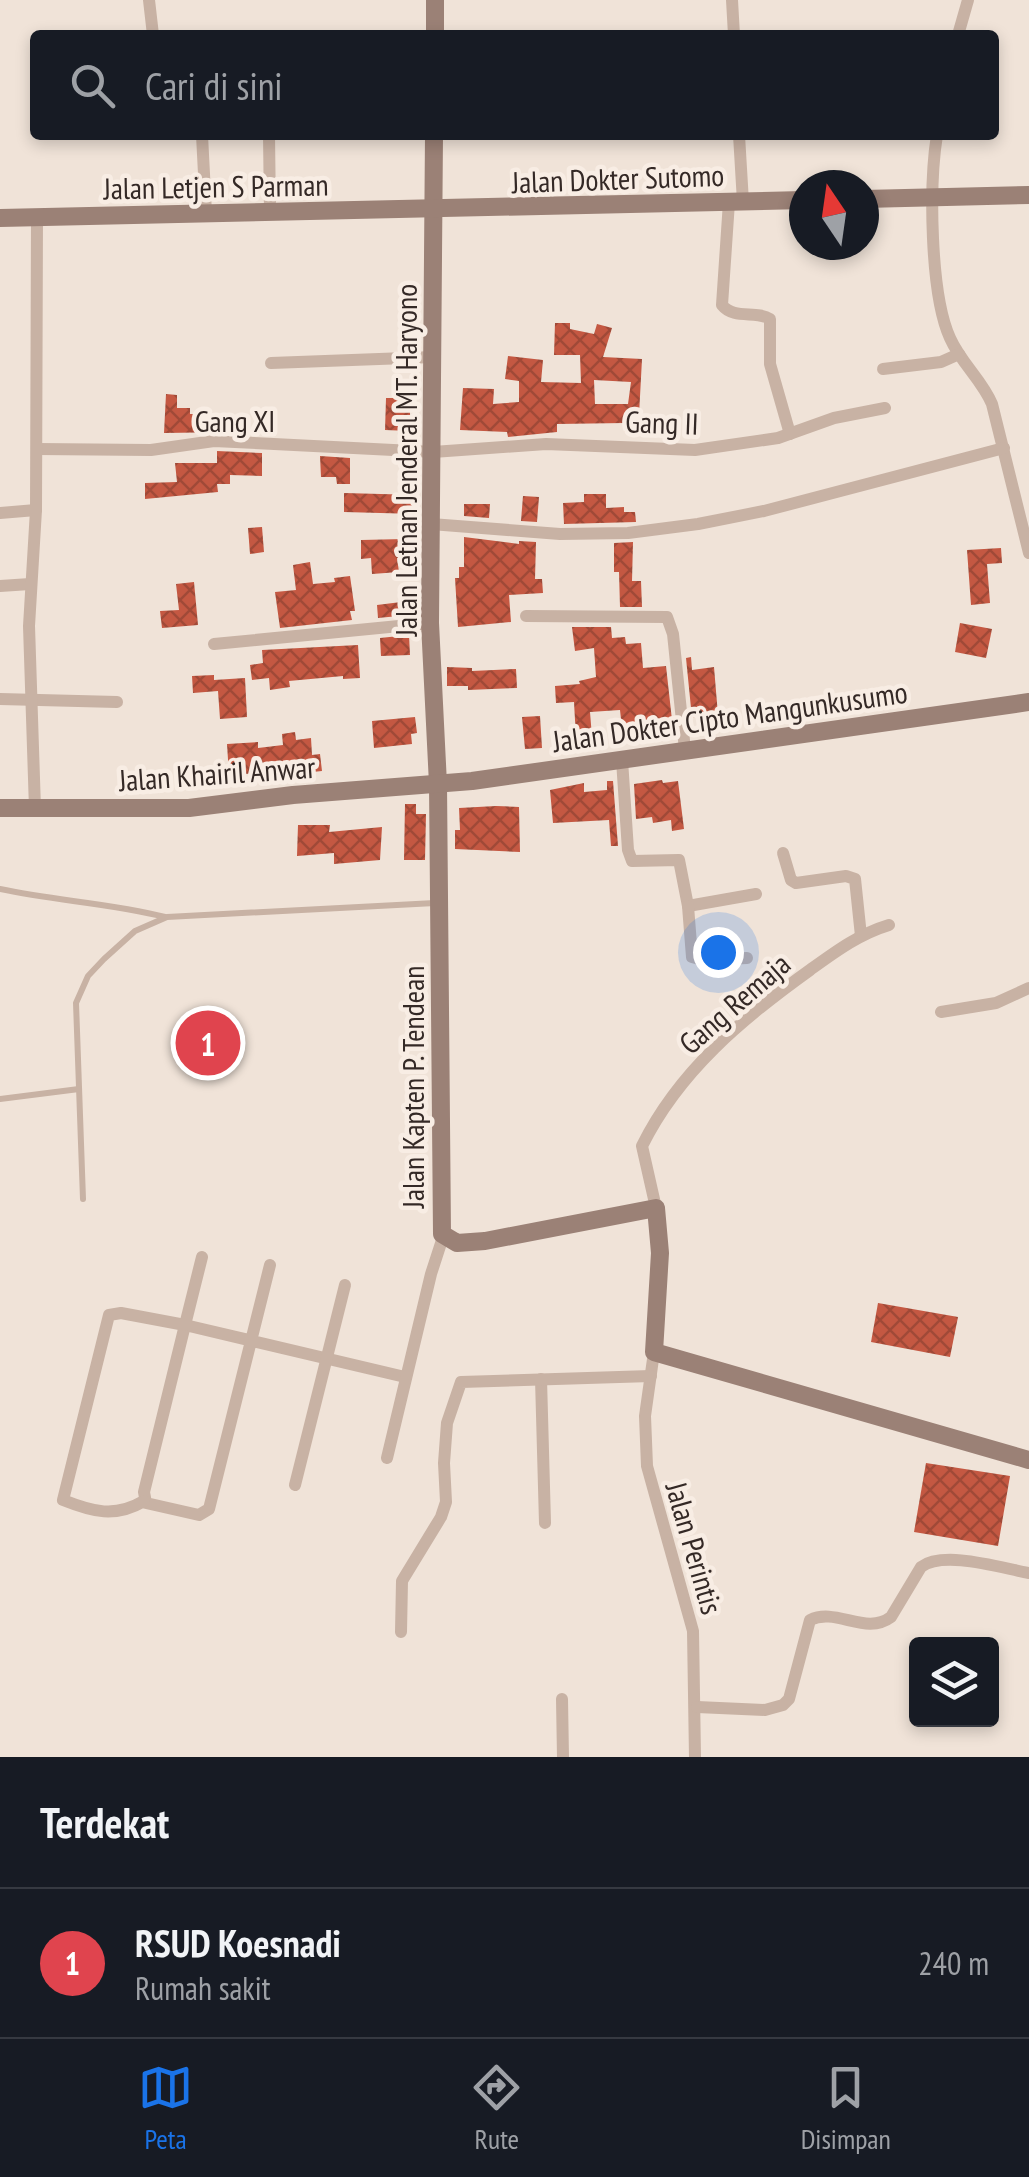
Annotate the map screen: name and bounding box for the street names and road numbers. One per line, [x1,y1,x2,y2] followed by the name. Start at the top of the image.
[510,155,725,201] street label: Jalan Dokter Sutomo
[102,165,329,207] street label: Jalan Letjen S Parman
[386,284,425,637] street label: Jalan Letnan Jenderal MT. Haryono
[195,401,275,440] street label: Gang XI
[625,401,699,443] street label: Gang II
[549,672,910,760] street label: Jalan Dokter Cipto Mangunkusumo
[116,747,317,799] street label: Jalan Khairil Anwar
[670,944,798,1062] street label: Gang Remaja
[393,966,432,1209] street label: Jalan Kapten P. Tendean
[657,1476,732,1619] street label: Jalan Perintis

